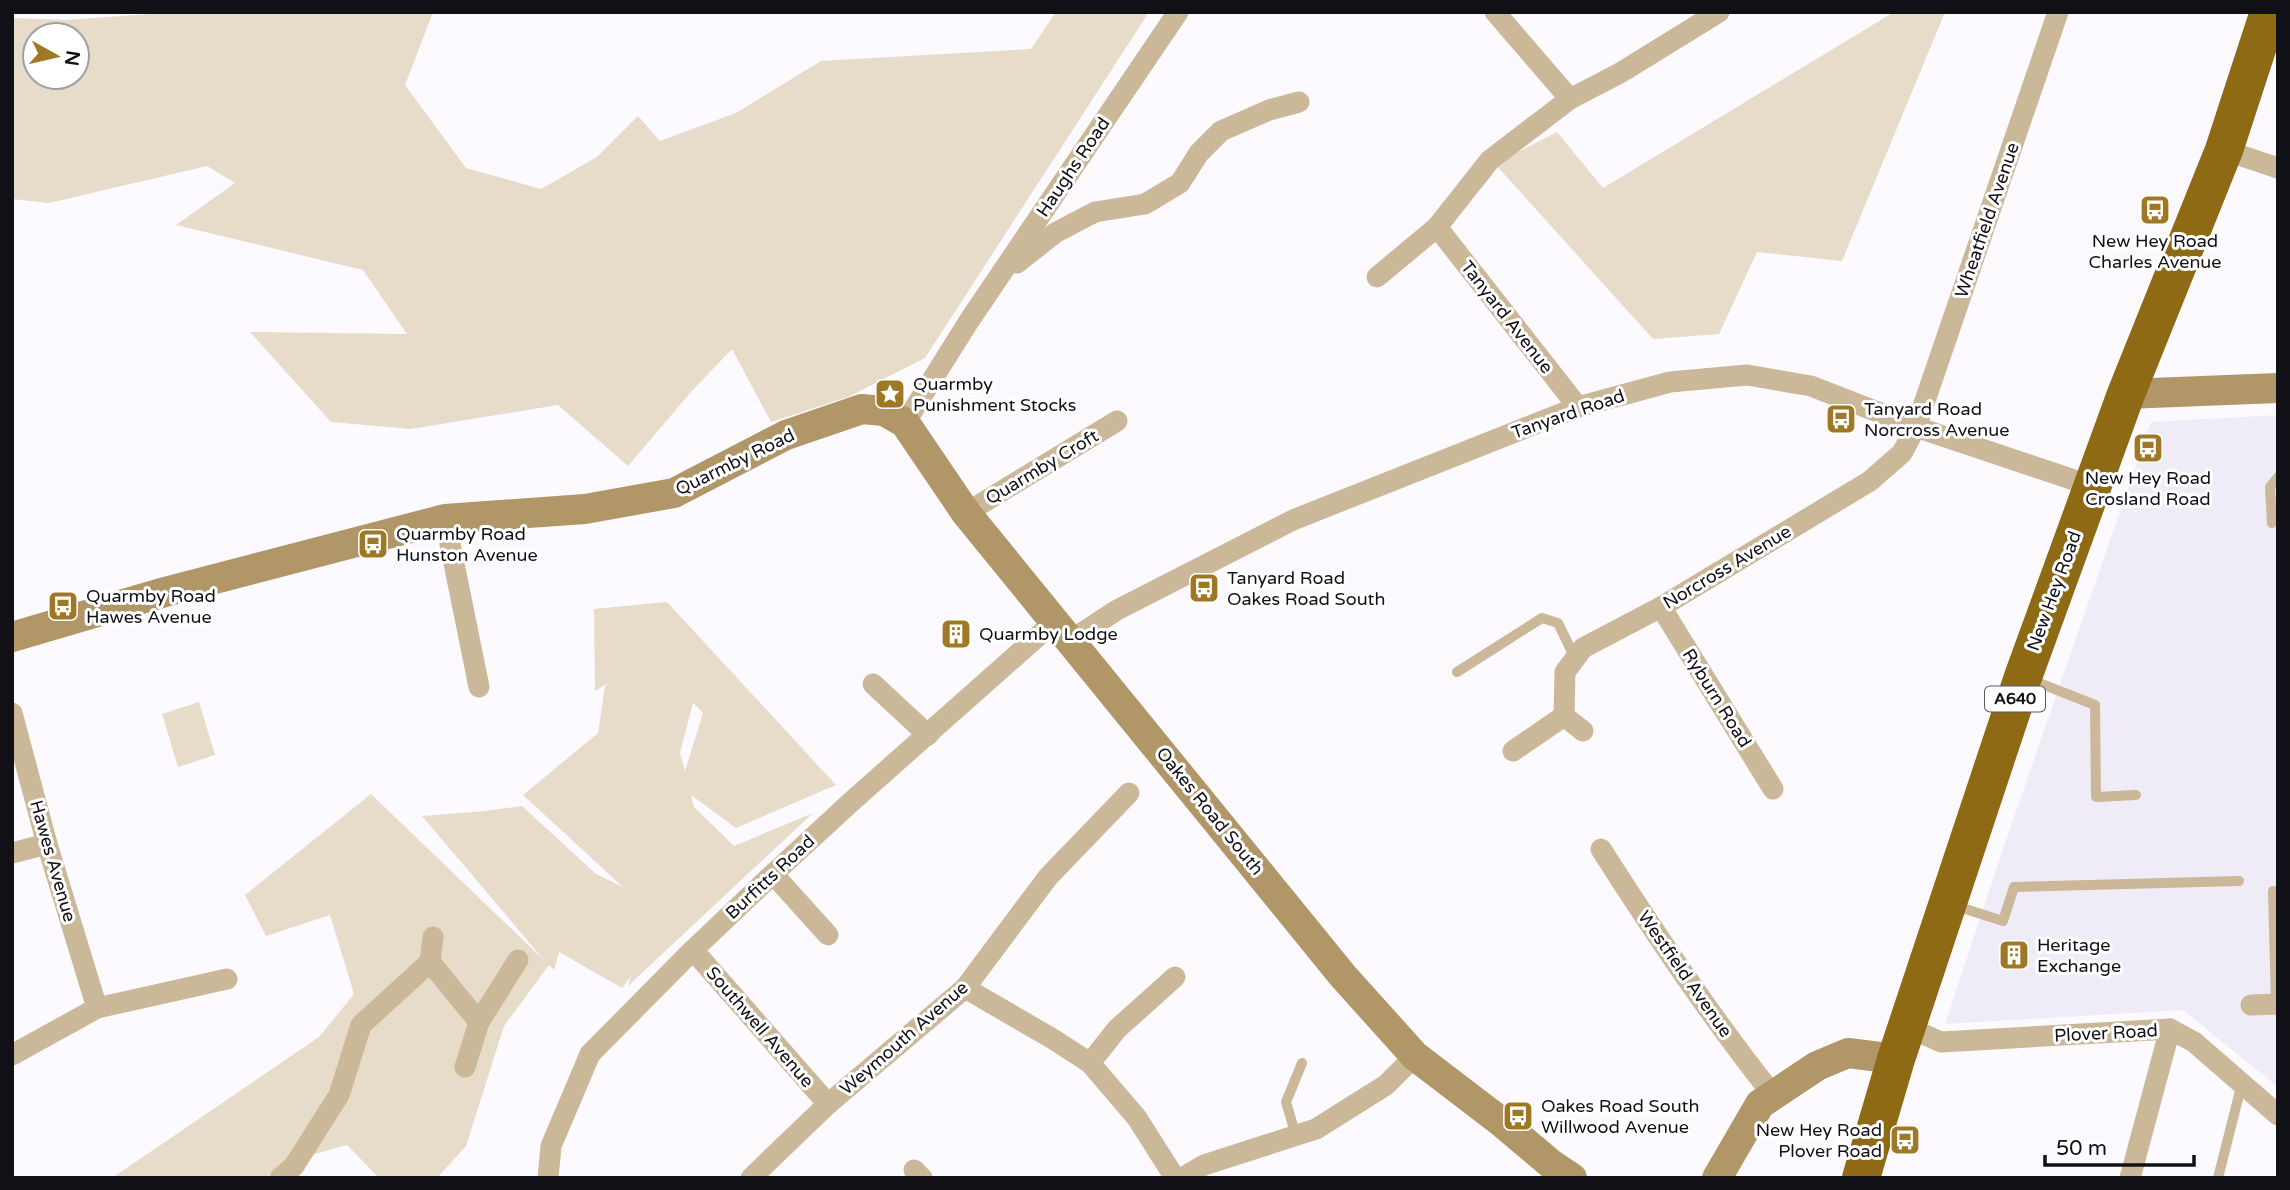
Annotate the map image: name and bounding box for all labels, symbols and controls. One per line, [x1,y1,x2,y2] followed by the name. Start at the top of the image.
[21,21,91,91] north arrow
[60,49,84,67] text: N
[1032,113,1114,221] street label: Haughs Road
[1950,139,2024,301] street label: Wheatfield Avenue
[2138,193,2172,227] bus stop icon: New Hey Road Charles Avenue
[2089,230,2221,273] place label: New Hey Road Charles Avenue
[1456,256,1558,378] street label: Tanyard Avenue
[913,373,1076,416] place label: Quarmby Punishment Stocks
[873,377,907,411] place icon: Quarmby Punishment Stocks
[1509,384,1627,444] street label: Tanyard Road
[1864,398,2009,441] place label: Tanyard Road Norcross Avenue
[1824,402,1858,436] bus stop icon: Tanyard Road Norcross Avenue
[672,424,798,500] street label: Quarmby Road
[981,425,1103,509] street label: Quarmby Croft
[2131,431,2165,465] bus stop icon: New Hey Road Crosland Road
[2085,467,2211,510] place label: New Hey Road Crosland Road
[1659,520,1795,614] street label: Norcross Avenue
[396,523,538,566] place label: Quarmby Road Hunston Avenue
[356,527,390,561] bus stop icon: Quarmby Road Hunston Avenue
[2022,528,2086,654] street label: New Hey Road
[1227,567,1385,610] place label: Tanyard Road Oakes Road South
[1187,571,1221,605] bus stop icon: Tanyard Road Oakes Road South
[86,585,216,628] place label: Quarmby Road Hawes Avenue
[46,589,80,623] bus stop icon: Quarmby Road Hawes Avenue
[939,617,973,651] building icon: Quarmby Lodge
[979,623,1118,645] place label: Quarmby Lodge
[1678,644,1756,752] street label: Ryburn Road
[1985,686,2045,712] road number: A640
[1152,743,1268,879] street label: Oakes Road South
[25,798,81,924] street label: Hawes Avenue
[721,830,819,924] street label: Burfitts Road
[1633,906,1737,1042] street label: Westfield Avenue
[2037,934,2121,977] place label: Heritage Exchange
[1997,938,2031,972] building icon: Heritage Exchange
[701,962,819,1092] street label: Southwell Avenue
[835,976,973,1100] street label: Weymouth Avenue
[2054,1019,2158,1047] street label: Plover Road
[1541,1095,1699,1138] place label: Oakes Road South Willwood Avenue
[1501,1099,1535,1133] bus stop icon: Oakes Road South Willwood Avenue
[1756,1119,1882,1162] place label: New Hey Road Plover Road
[1888,1123,1922,1157] bus stop icon: New Hey Road Plover Road
[2045,1124,2194,1168] scale bar
[2056,1136,2107,1161] text: 50 m

